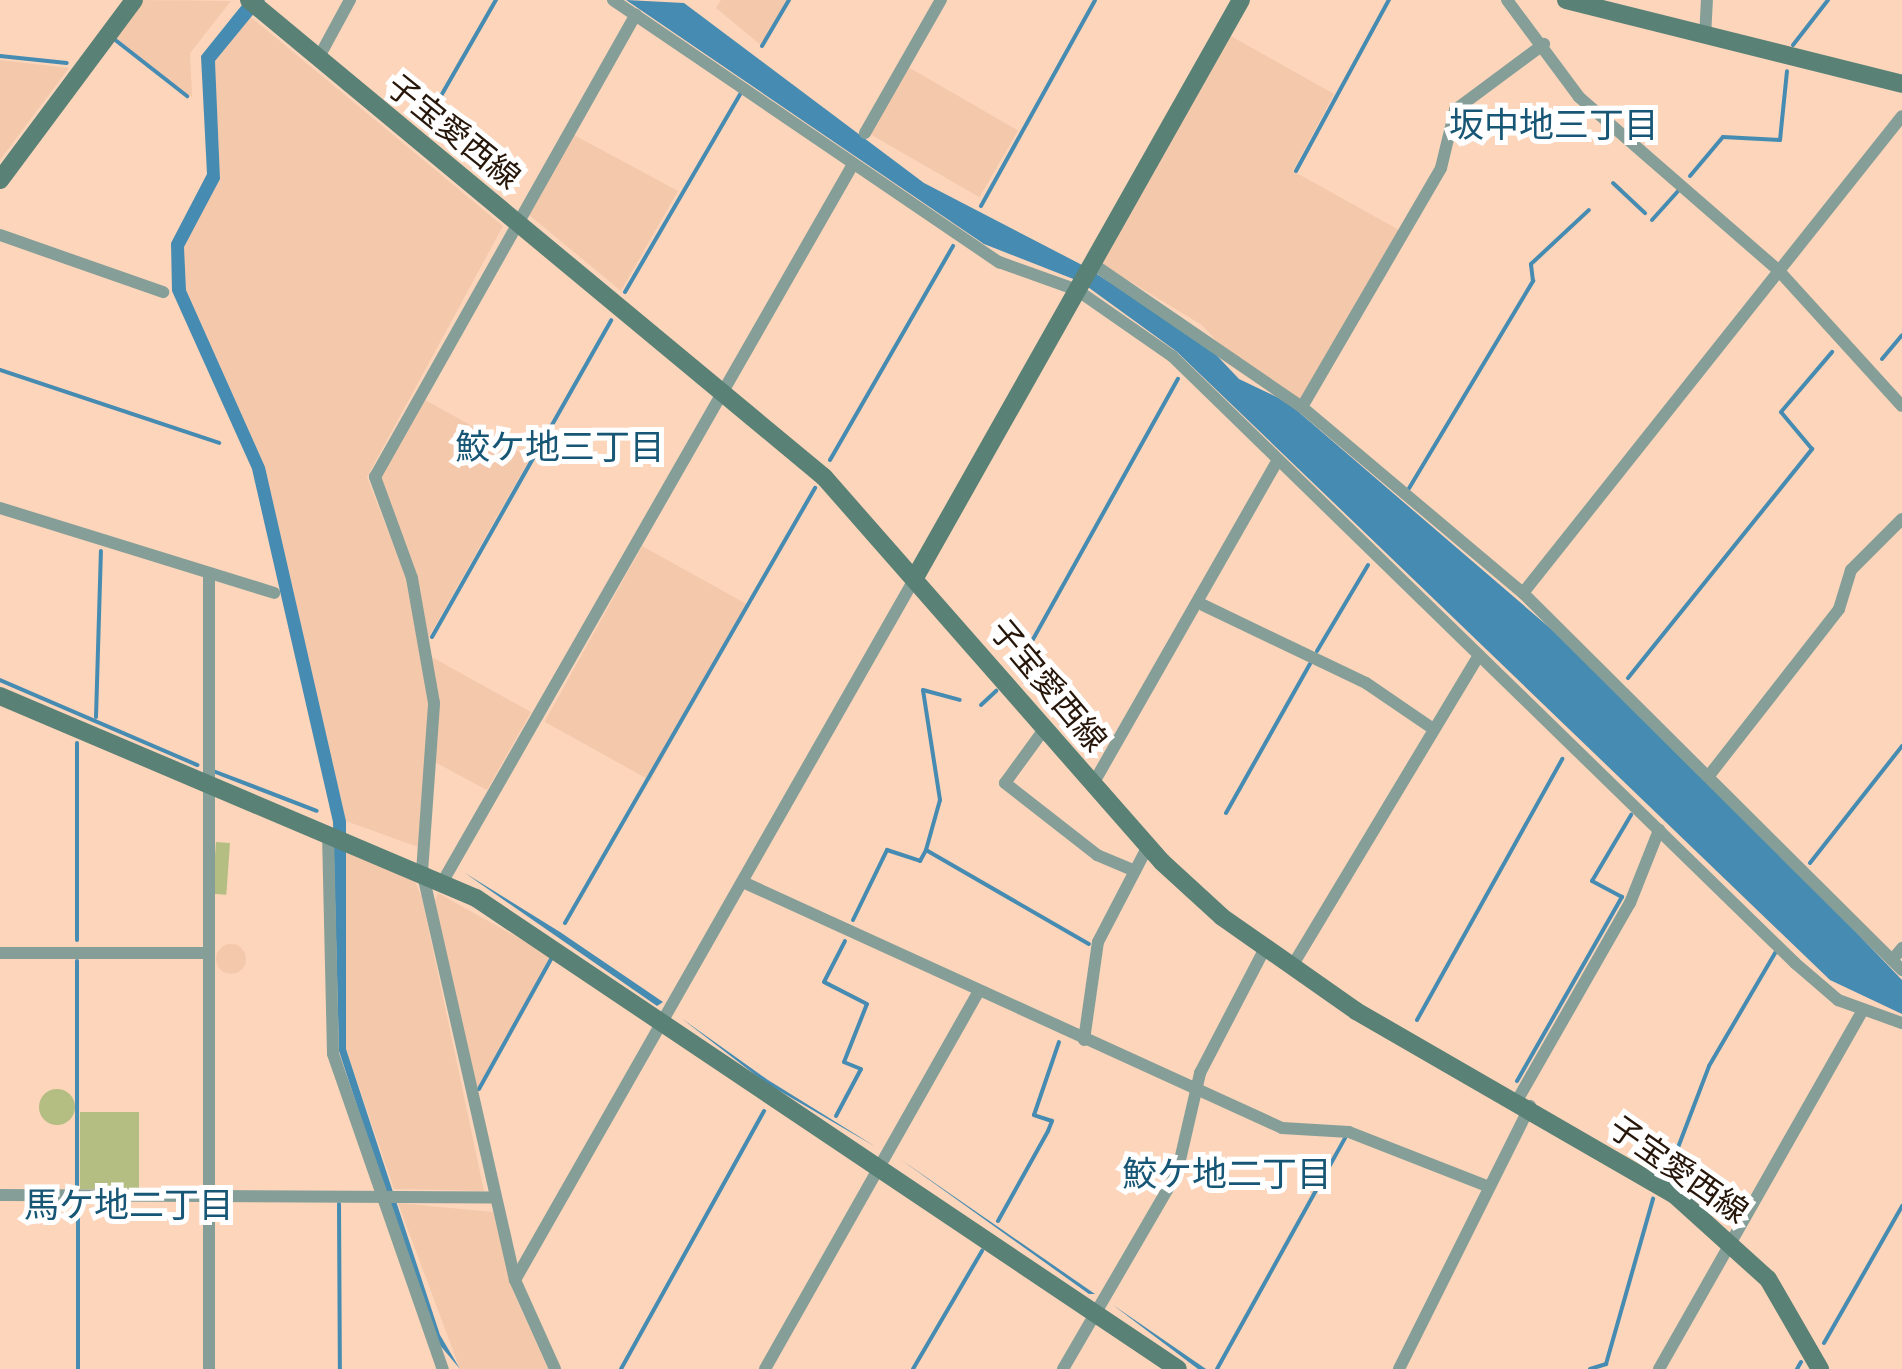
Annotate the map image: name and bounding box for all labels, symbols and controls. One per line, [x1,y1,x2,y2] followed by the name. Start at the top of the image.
[380,66,528,196] street label: 子宝愛西線
[1449,103,1659,145] district label: 坂中地三丁目
[455,425,665,467] district label: 鮫ケ地三丁目
[983,611,1115,759] street label: 子宝愛西線
[1602,1107,1756,1231] street label: 子宝愛西線
[1122,1152,1332,1194] district label: 鮫ケ地二丁目
[24,1183,234,1225] district label: 馬ケ地二丁目

